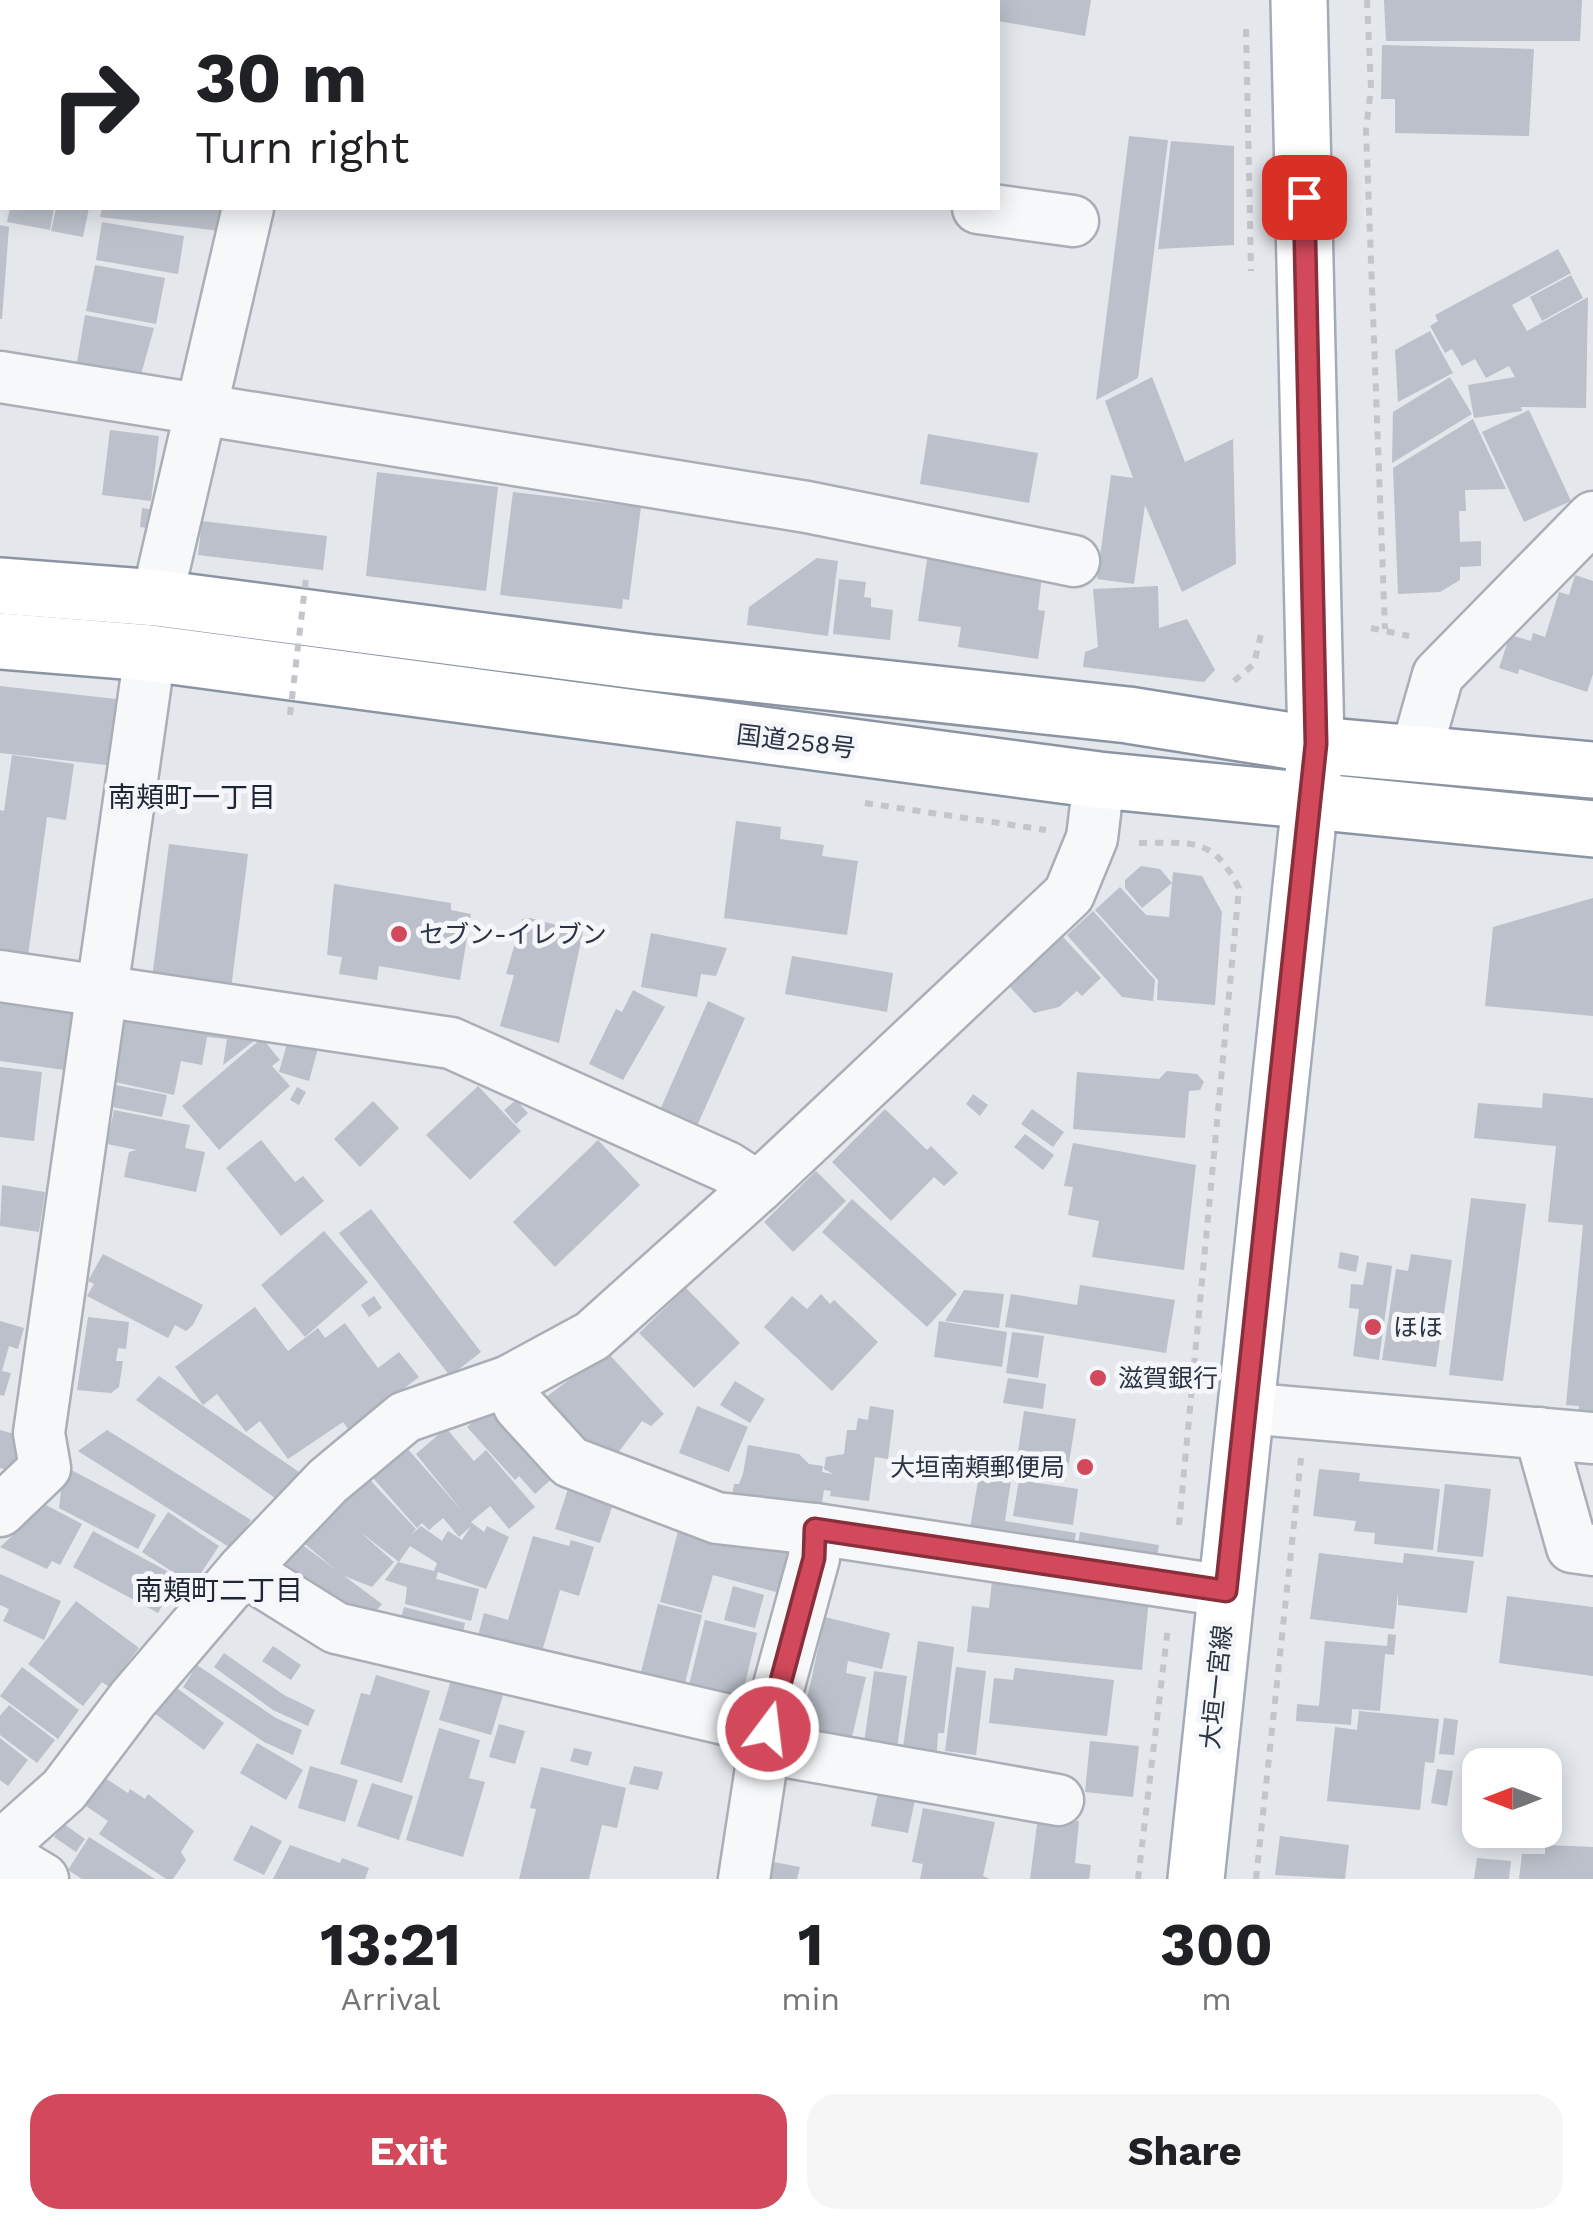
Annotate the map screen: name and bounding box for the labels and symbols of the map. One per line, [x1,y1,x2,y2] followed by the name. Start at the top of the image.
[1262,155,1347,240] pin
[735,720,857,763] street label: 国道258号
[108,781,276,814] district label: 南頬町一丁目
[419,920,607,949] place label: セブン-イレブン
[388,923,410,945] marker: セブン-イレブン
[1393,1313,1443,1342] place label: ほほ
[1362,1316,1384,1338] marker: ほほ
[1118,1364,1218,1393] place label: 滋賀銀行
[1087,1367,1109,1389] marker: 滋賀銀行
[890,1453,1065,1482] place label: 大垣南頬郵便局
[1074,1456,1096,1478] marker: 大垣南頬郵便局
[135,1574,303,1607] district label: 南頬町二丁目
[1196,1623,1237,1751] street label: 大垣一宮線
[716,1677,820,1781] position arrow
[1462,1748,1562,1848] north arrow

